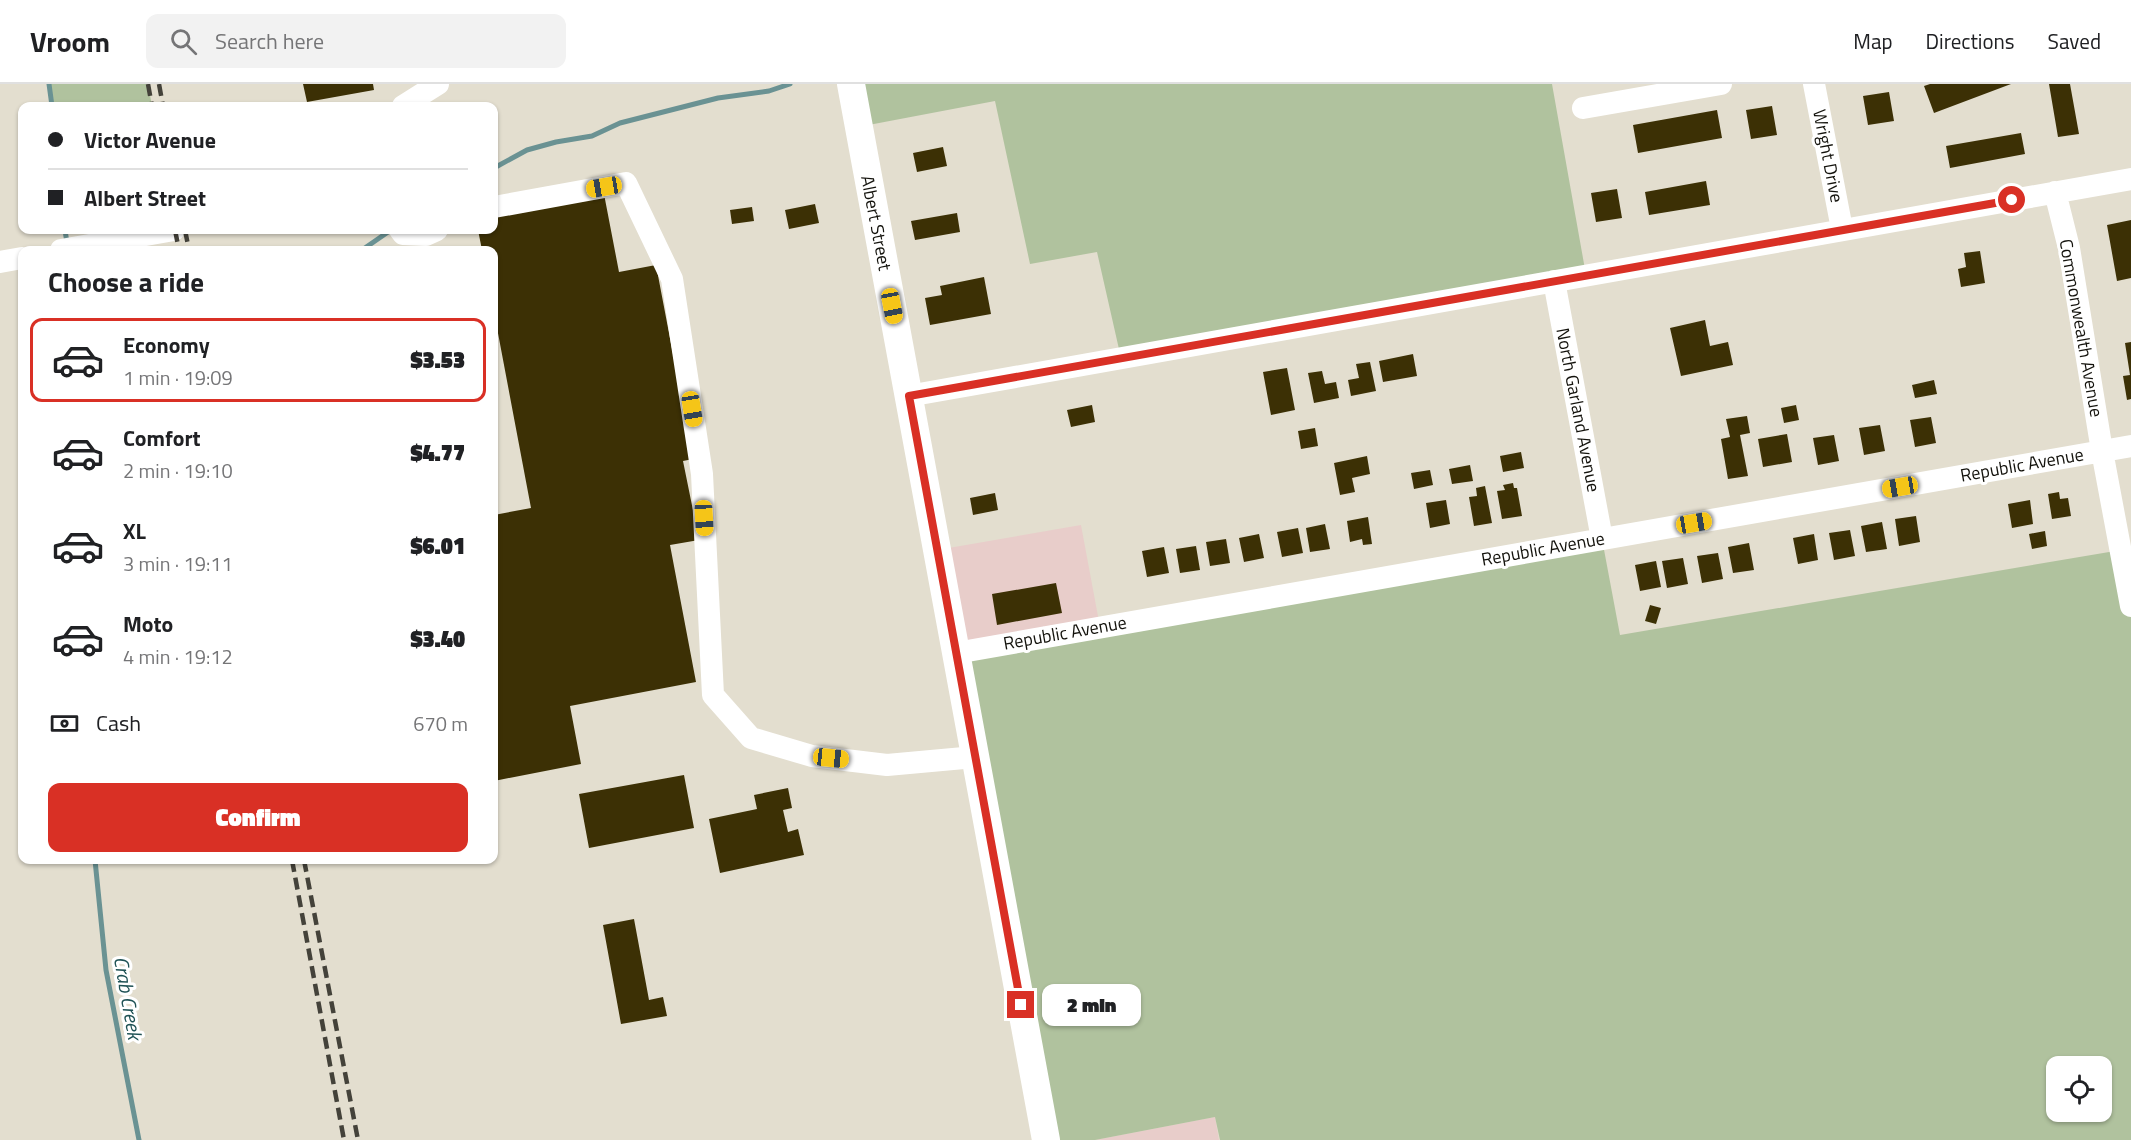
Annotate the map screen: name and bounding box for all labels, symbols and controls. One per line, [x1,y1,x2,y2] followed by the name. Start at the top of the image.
[146,14,566,68] search box
[30,20,110,63] text: Vroom
[215,24,324,58] text: Search here
[167,25,200,58] icon: search
[1853,25,1893,57] text: Map
[1926,25,2015,57] text: Directions
[2048,25,2101,57] text: Saved
[1806,107,1851,205] street label: Wright Drive
[84,123,216,157] text: Victor Avenue
[854,173,899,273] street label: Albert Street
[585,175,623,199] car
[84,181,206,215] text: Albert Street
[1998,186,2025,213] route start
[2053,237,2110,419] street label: Commonwealth Avenue
[48,261,204,302] text: Choose a ride
[880,287,904,325] car
[1549,326,1608,494] street label: North Garland Avenue
[123,328,210,362] text: Economy
[51,333,105,387] icon: car
[410,343,465,377] text: $3.53
[123,362,233,393] text: 1 min · 19:09
[680,390,704,428] car
[123,421,201,455] text: Comfort
[51,426,105,480] icon: car
[410,436,465,470] text: $4.77
[1958,440,2086,489] street label: Republic Avenue
[123,455,233,486] text: 2 min · 19:10
[1881,475,1919,499] car
[694,500,714,536] car
[1675,511,1713,535] car
[123,514,146,548] text: XL
[51,519,105,573] icon: car
[1479,524,1607,573] street label: Republic Avenue
[410,529,465,563] text: $6.01
[123,548,233,579] text: 3 min · 19:11
[123,607,173,641] text: Moto
[1001,608,1129,657] street label: Republic Avenue
[51,612,105,666] icon: car
[410,622,465,656] text: $3.40
[123,641,233,672] text: 4 min · 19:12
[96,706,141,740] text: Cash
[48,707,81,740] icon: cash
[413,708,468,739] text: 670 m
[812,747,850,769] car
[48,783,468,852] button: Confirm
[106,954,151,1044] water label: Crab Creek
[1042,984,1141,1026] callout: 2 min
[1067,989,1116,1020] text: 2 min
[1007,991,1034,1018] route end
[2046,1056,2112,1122] map controls
[2046,1056,2112,1122] button: locate

